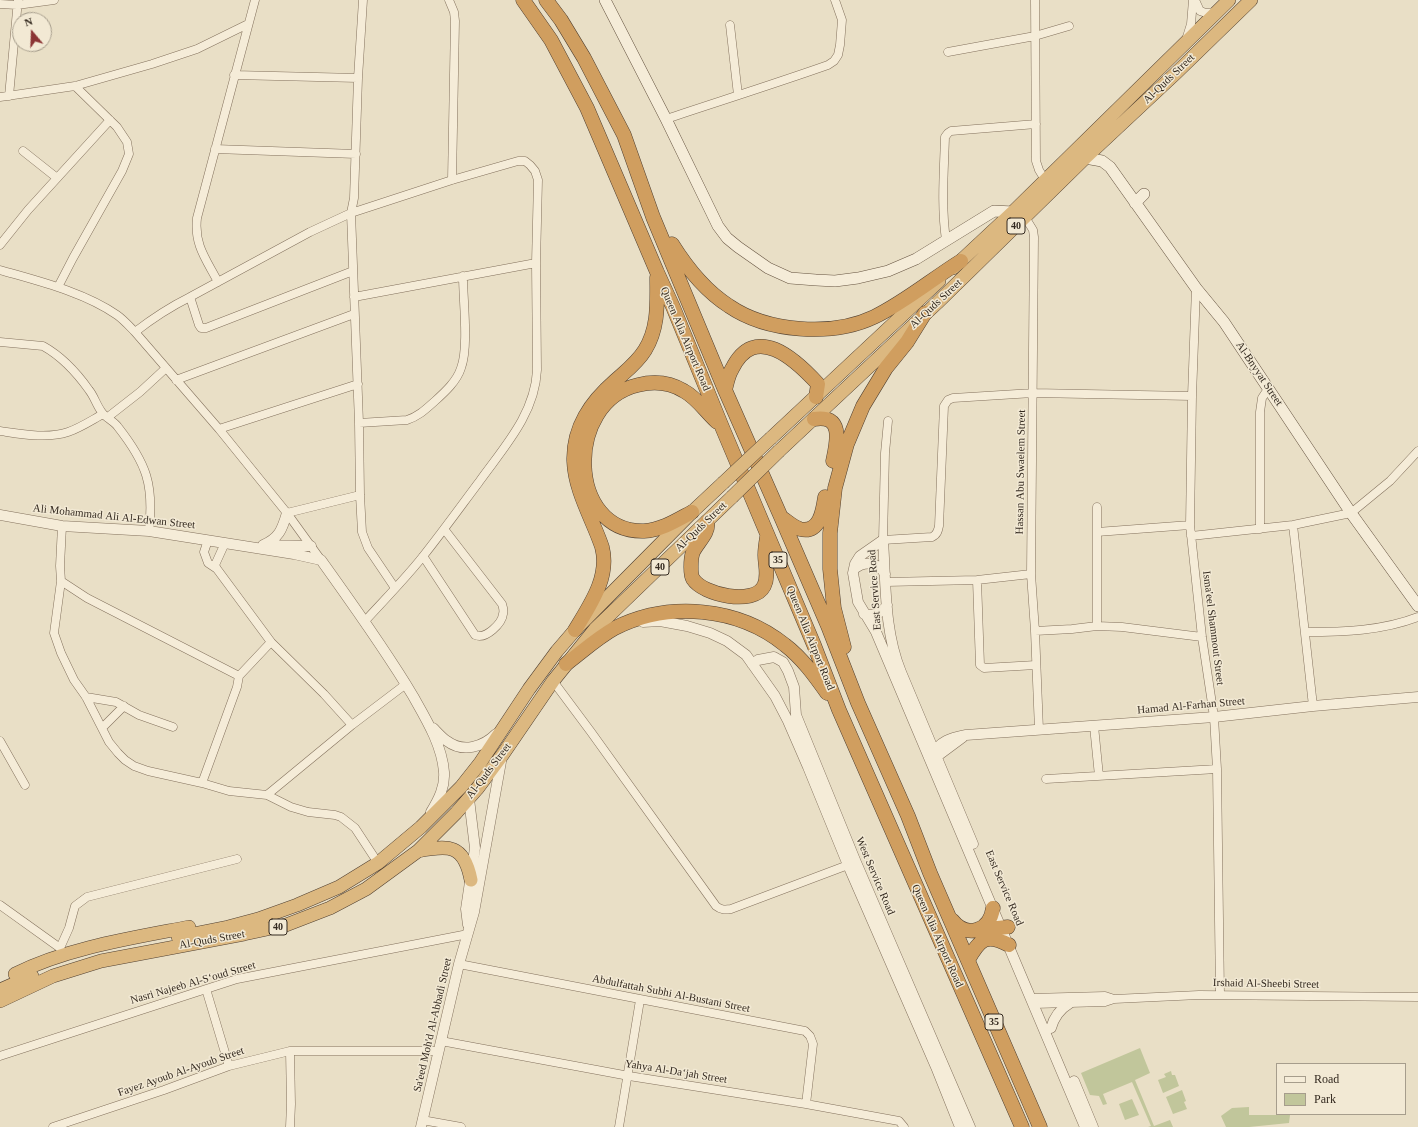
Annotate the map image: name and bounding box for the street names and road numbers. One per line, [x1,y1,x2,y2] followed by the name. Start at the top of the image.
[1141,51,1197,107] street label: Al-Quds Street
[1007,218,1025,234] road number: 40
[907,277,965,331] street label: Al-Quds Street
[657,285,713,393] street label: Queen Alia Airport Road
[1233,339,1285,409] street label: Al-Bnyyat Street
[1013,409,1029,535] street label: Hassan Abu Swaelem Street
[673,499,729,555] street label: Al-Quds Street
[32,502,196,532] street label: Ali Mohammad Ali Al-Edwan Street
[866,549,884,631] street label: East Service Road
[769,552,787,568] road number: 35
[651,559,669,575] road number: 40
[1199,570,1227,686] street label: Isma'eel Shammout Street
[783,584,837,692] street label: Queen Alia Airport Road
[1137,695,1245,717] street label: Hamad Al-Farhan Street
[464,741,514,801] street label: Al-Quds Street
[853,835,897,917] street label: West Service Road
[982,848,1026,928] street label: East Service Road
[908,882,966,990] street label: Queen Alia Airport Road
[269,919,287,935] road number: 40
[178,928,246,952] street label: Al-Quds Street
[411,957,455,1093] street label: Sa'eed Moh'd Al-Abbadi Street
[129,959,257,1007] street label: Nasri Najeeb Al-S‘oud Street
[591,972,751,1016] street label: Abdulfattah Subhi Al-Bustani Street
[1213,976,1319,992] street label: Irshaid Al-Sheebi Street
[985,1014,1003,1030] road number: 35
[116,1044,246,1100] street label: Fayez Ayoub Al-Ayoub Street
[624,1057,728,1087] street label: Yahya Al-Da‘jah Street

